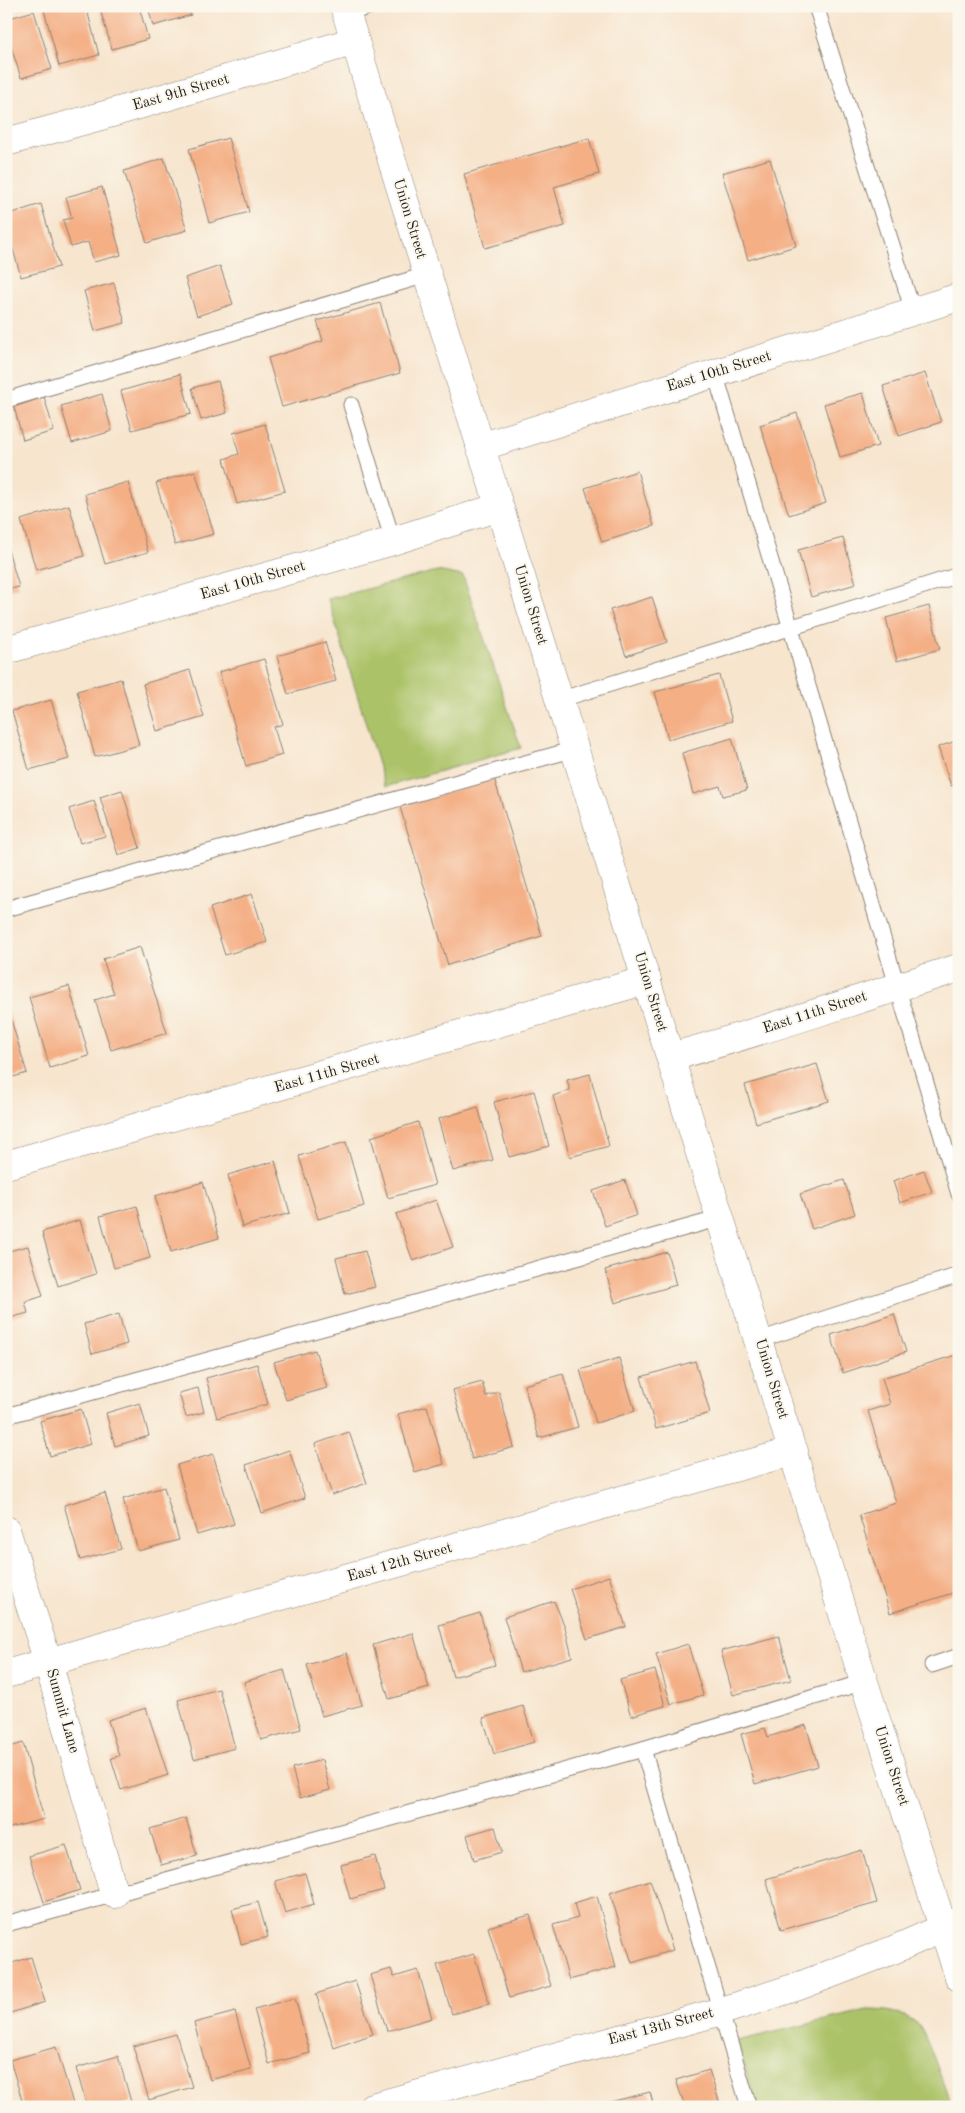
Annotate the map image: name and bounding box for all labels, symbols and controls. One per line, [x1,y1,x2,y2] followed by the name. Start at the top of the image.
[131,72,231,114] street label: East 9th Street
[390,177,428,261] street label: Union Street
[665,349,773,395] street label: East 10th Street
[199,559,307,603] street label: East 10th Street
[511,563,549,647] street label: Union Street
[631,950,669,1034] street label: Union Street
[761,989,869,1037] street label: East 11th Street
[273,1052,381,1096] street label: East 11th Street
[752,1337,790,1421] street label: Union Street
[346,1541,454,1585] street label: East 12th Street
[43,1667,81,1755] street label: Summit Lane
[871,1724,911,1808] street label: Union Street
[607,2006,715,2048] street label: East 13th Street

